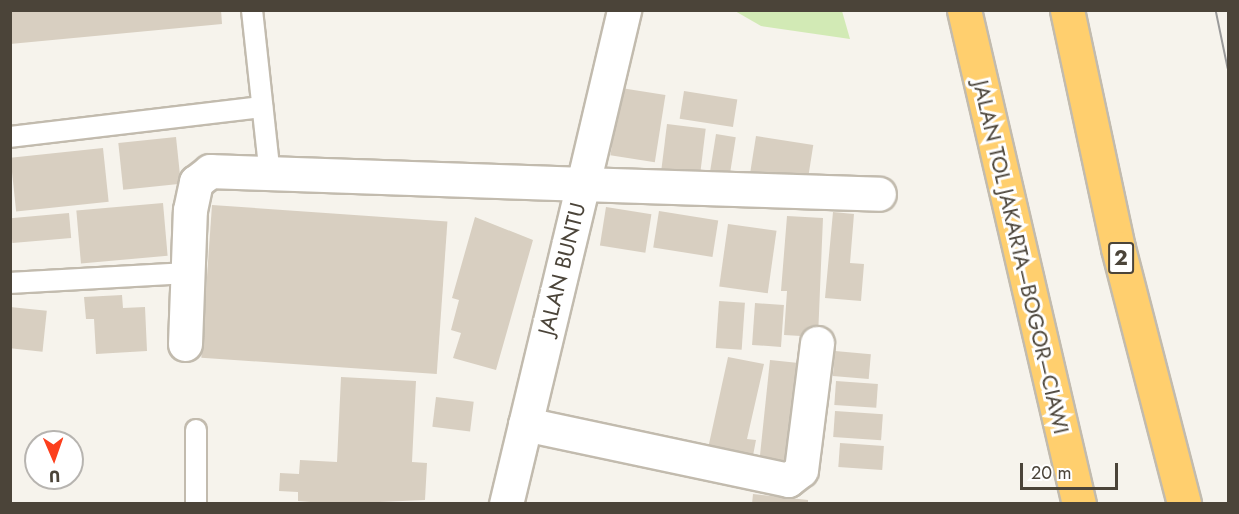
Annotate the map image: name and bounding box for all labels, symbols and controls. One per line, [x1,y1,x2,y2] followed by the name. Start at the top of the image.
[967,78,1075,436] street label: JALAN TOL JAKARTA–BOGOR–CIAWI
[533,200,591,338] street label: JALAN BUNTU
[1108,240,1134,276] road number: 2
[24,430,84,490] north arrow
[1023,451,1120,489] scale bar
[1031,460,1071,486] text: 20 m
[49,465,61,488] text: U

